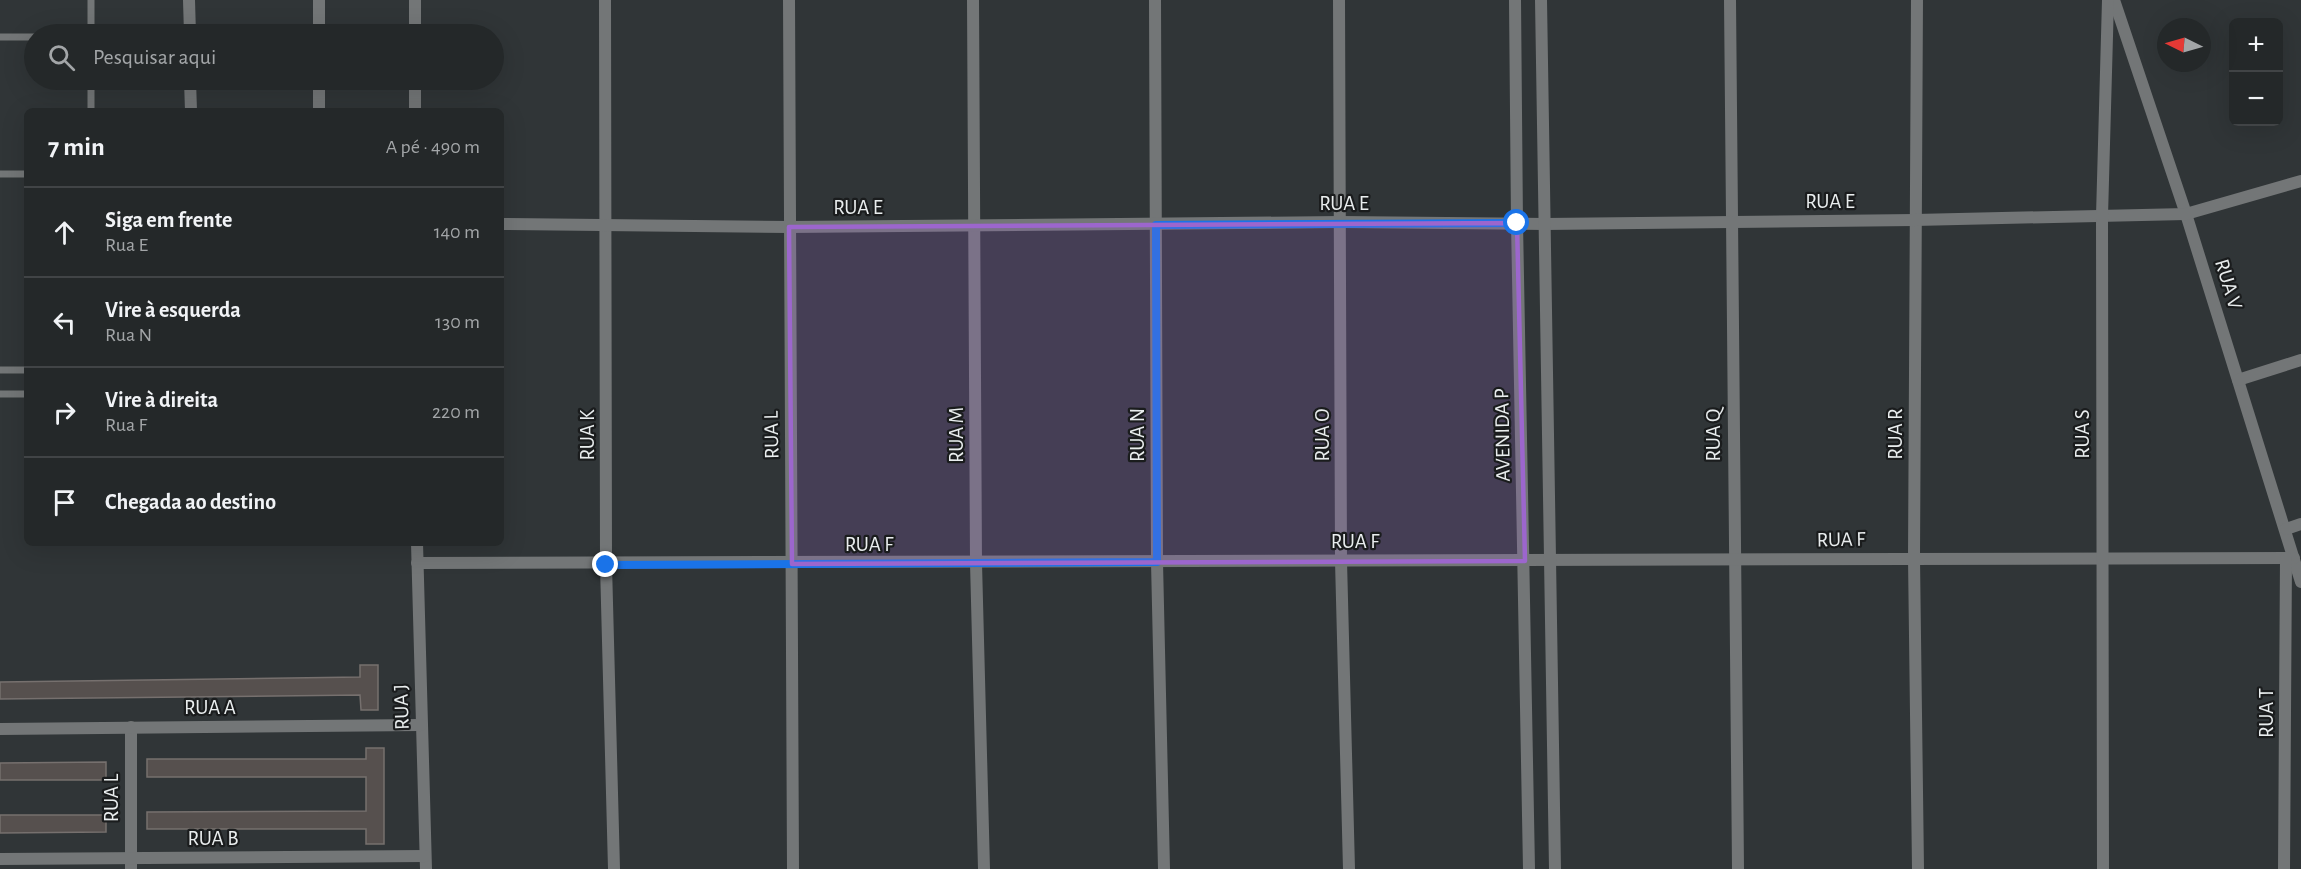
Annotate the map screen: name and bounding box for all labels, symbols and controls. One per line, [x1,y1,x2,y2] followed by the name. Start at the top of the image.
[2157,18,2211,72] north arrow
[2229,18,2283,126] map controls
[2229,18,2283,72] button: +
[24,24,504,90] search box
[45,41,78,74] icon: search
[93,46,216,68] text: Pesquisar aqui
[2229,72,2283,126] button: −
[48,134,105,160] text: 7 min
[386,137,480,157] text: A pé · 490 m
[1805,191,1855,212] street label: RUA E
[1319,193,1369,214] street label: RUA E
[833,197,883,218] street label: RUA E
[105,209,232,231] text: Siga em frente
[1503,209,1529,235] route start
[48,216,81,249] icon: ahead
[434,222,480,242] text: 140 m
[105,235,148,255] text: Rua E
[2211,256,2246,312] street label: RUA V
[105,299,241,321] text: Vire à esquerda
[48,306,81,339] icon: left
[435,312,480,332] text: 130 m
[105,325,152,345] text: Rua N
[1491,388,1514,482] street label: AVENIDA P
[105,389,218,411] text: Vire à direita
[48,396,81,429] icon: right
[432,402,480,422] text: 220 m
[1703,406,1724,462] street label: RUA Q
[946,407,967,463] street label: RUA M
[1127,408,1148,462] street label: RUA N
[1885,408,1906,460] street label: RUA R
[577,409,598,461] street label: RUA K
[1312,409,1333,461] street label: RUA O
[2072,409,2093,459] street label: RUA S
[761,410,782,459] street label: RUA L
[105,415,147,435] text: Rua F
[48,486,81,519] icon: arrive
[105,491,276,513] text: Chegada ao destino
[1816,529,1866,550] street label: RUA F
[1331,531,1380,552] street label: RUA F
[845,534,894,555] street label: RUA F
[592,551,618,577] route end
[390,684,413,730] street label: RUA J
[2256,688,2277,738] street label: RUA T
[184,697,236,718] street label: RUA A
[101,774,122,822] street label: RUA L
[188,828,238,849] street label: RUA B

